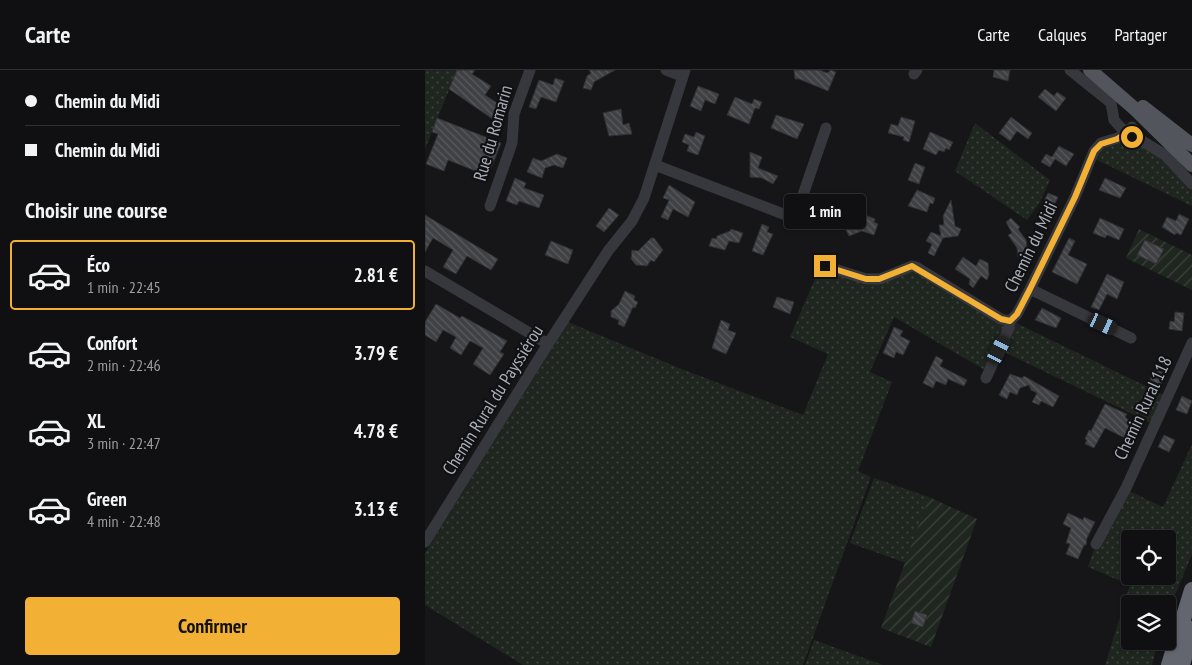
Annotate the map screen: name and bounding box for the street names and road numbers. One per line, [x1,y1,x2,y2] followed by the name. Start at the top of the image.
[468,82,517,183] street label: Rue du Romarin
[999,198,1062,296] street label: Chemin du Midi
[437,320,548,479] street label: Chemin Rural du Payssiérou
[1108,352,1177,463] street label: Chemin Rural 118

